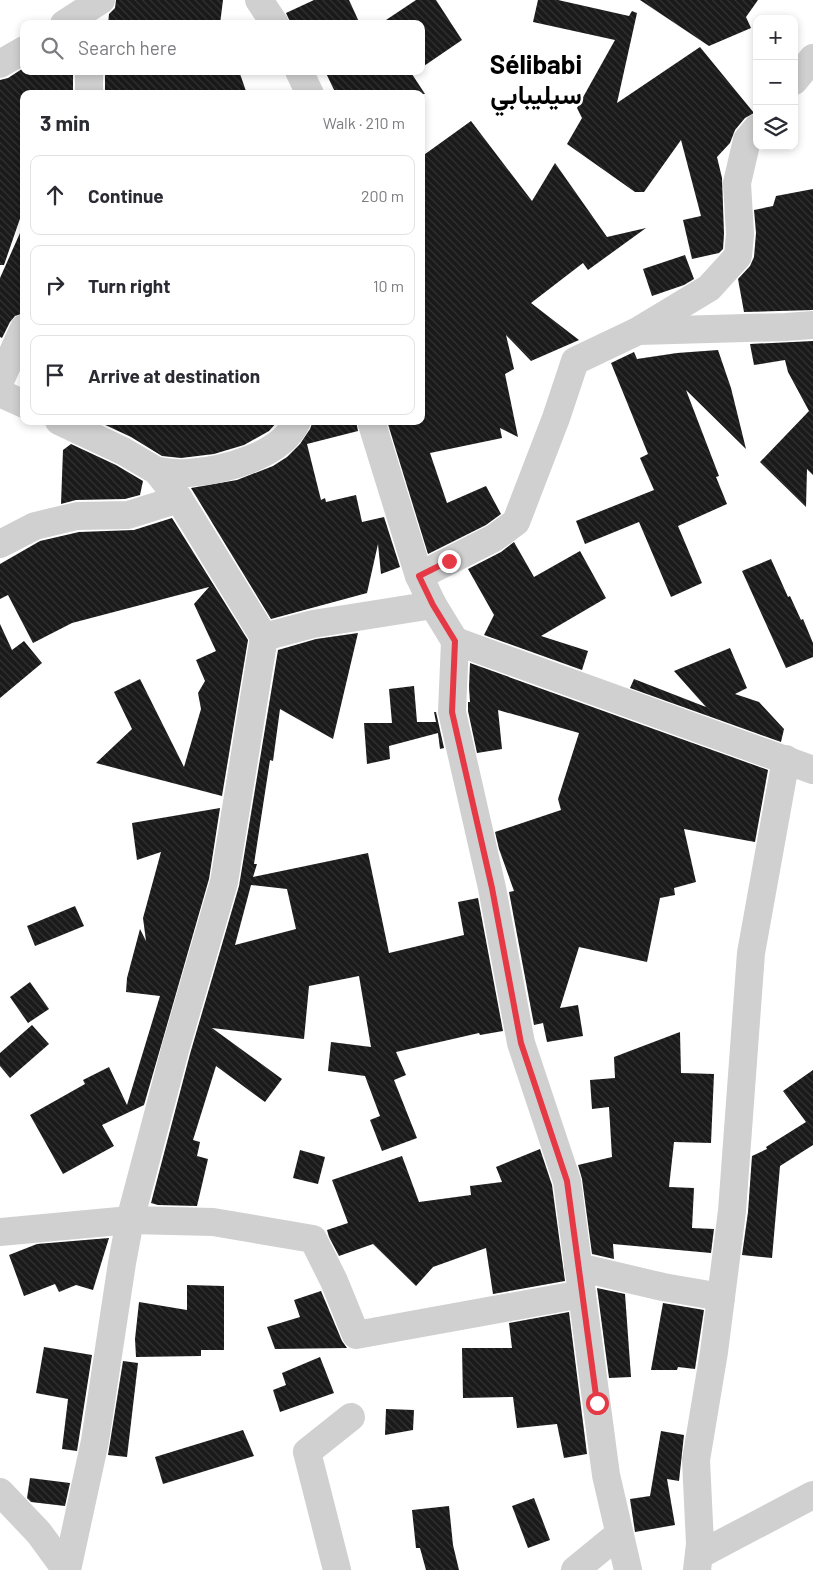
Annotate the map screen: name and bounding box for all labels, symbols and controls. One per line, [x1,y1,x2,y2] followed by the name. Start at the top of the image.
[753,15,798,150] map controls
[753,15,798,60] button: +
[20,20,425,75] search box
[38,34,66,62] icon: search
[78,36,177,59] text: Search here
[490,48,582,117] district label: Sélibabi سيليبابي
[753,60,798,105] button: −
[753,105,798,150] button: layers
[40,110,90,135] text: 3 min
[323,113,405,132] text: Walk · 210 m
[41,181,69,209] icon: ahead
[88,184,164,207] text: Continue
[361,186,404,205] text: 200 m
[41,271,69,299] icon: right
[88,274,170,297] text: Turn right
[373,276,404,295] text: 10 m
[41,361,69,389] icon: arrive
[88,364,260,387] text: Arrive at destination
[438,550,461,573] route end
[586,1392,609,1415] route start

